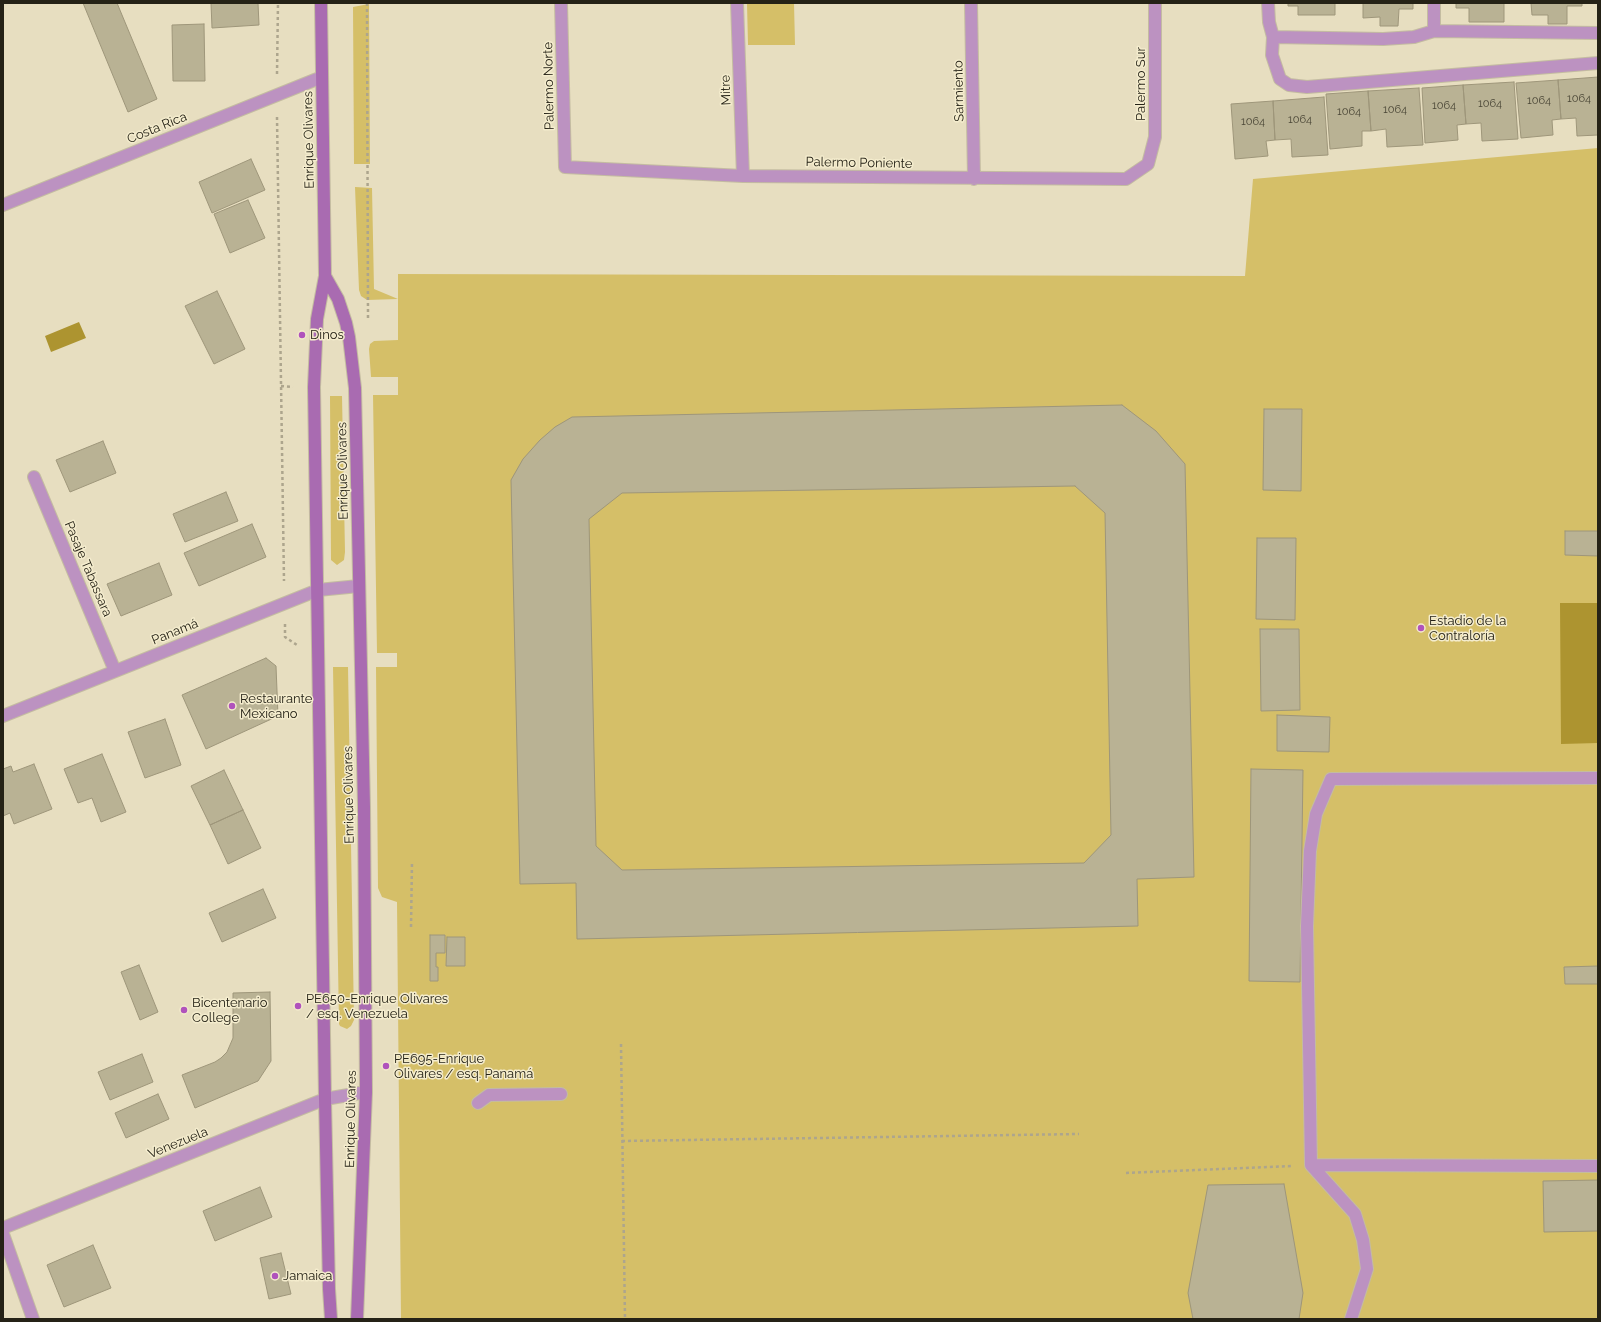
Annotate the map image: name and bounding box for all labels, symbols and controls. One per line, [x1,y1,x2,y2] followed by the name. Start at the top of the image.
[540,42,558,130] street label: Palermo Norte
[1133,47,1149,121] street label: Palermo Sur
[951,60,967,122] street label: Sarmiento
[718,74,734,106] street label: Mitre
[300,91,318,189] street label: Enrique Olivares
[1567,92,1591,106] house number: 1064
[1527,94,1551,108] house number: 1064
[1478,97,1502,111] house number: 1064
[1432,99,1456,113] house number: 1064
[1383,103,1407,117] house number: 1064
[1337,105,1361,119] house number: 1064
[125,109,189,147] street label: Costa Rica
[1288,113,1312,127] house number: 1064
[1241,115,1265,129] house number: 1064
[805,154,913,172] street label: Palermo Poniente
[310,327,344,343] place label: Dinos
[297,330,307,340] marker: Dinos
[334,422,352,520] street label: Enrique Olivares
[61,519,115,619] street label: Pasaje Tabassara
[1429,613,1506,644] place label: Estadio de la Contraloría
[149,616,201,648] street label: Panamá
[1416,623,1426,633] marker: Estadio de la Contraloría
[240,691,312,722] place label: Restaurante Mexicano
[227,701,237,711] marker: Restaurante Mexicano
[340,746,358,844] street label: Enrique Olivares
[306,991,448,1022] place label: PE650-Enrique Olivares / esq. Venezuela
[192,995,267,1026] place label: Bicentenario College
[293,1001,303,1011] marker: PE650-Enrique Olivares / esq. Venezuela
[179,1005,189,1015] marker: Bicentenario College
[394,1051,533,1082] place label: PE695-Enrique Olivares / esq. Panamá
[381,1061,391,1071] marker: PE695-Enrique Olivares / esq. Panamá
[342,1070,360,1168] street label: Enrique Olivares
[146,1124,210,1162] street label: Venezuela
[283,1268,332,1284] place label: Jamaica
[270,1271,280,1281] marker: Jamaica

